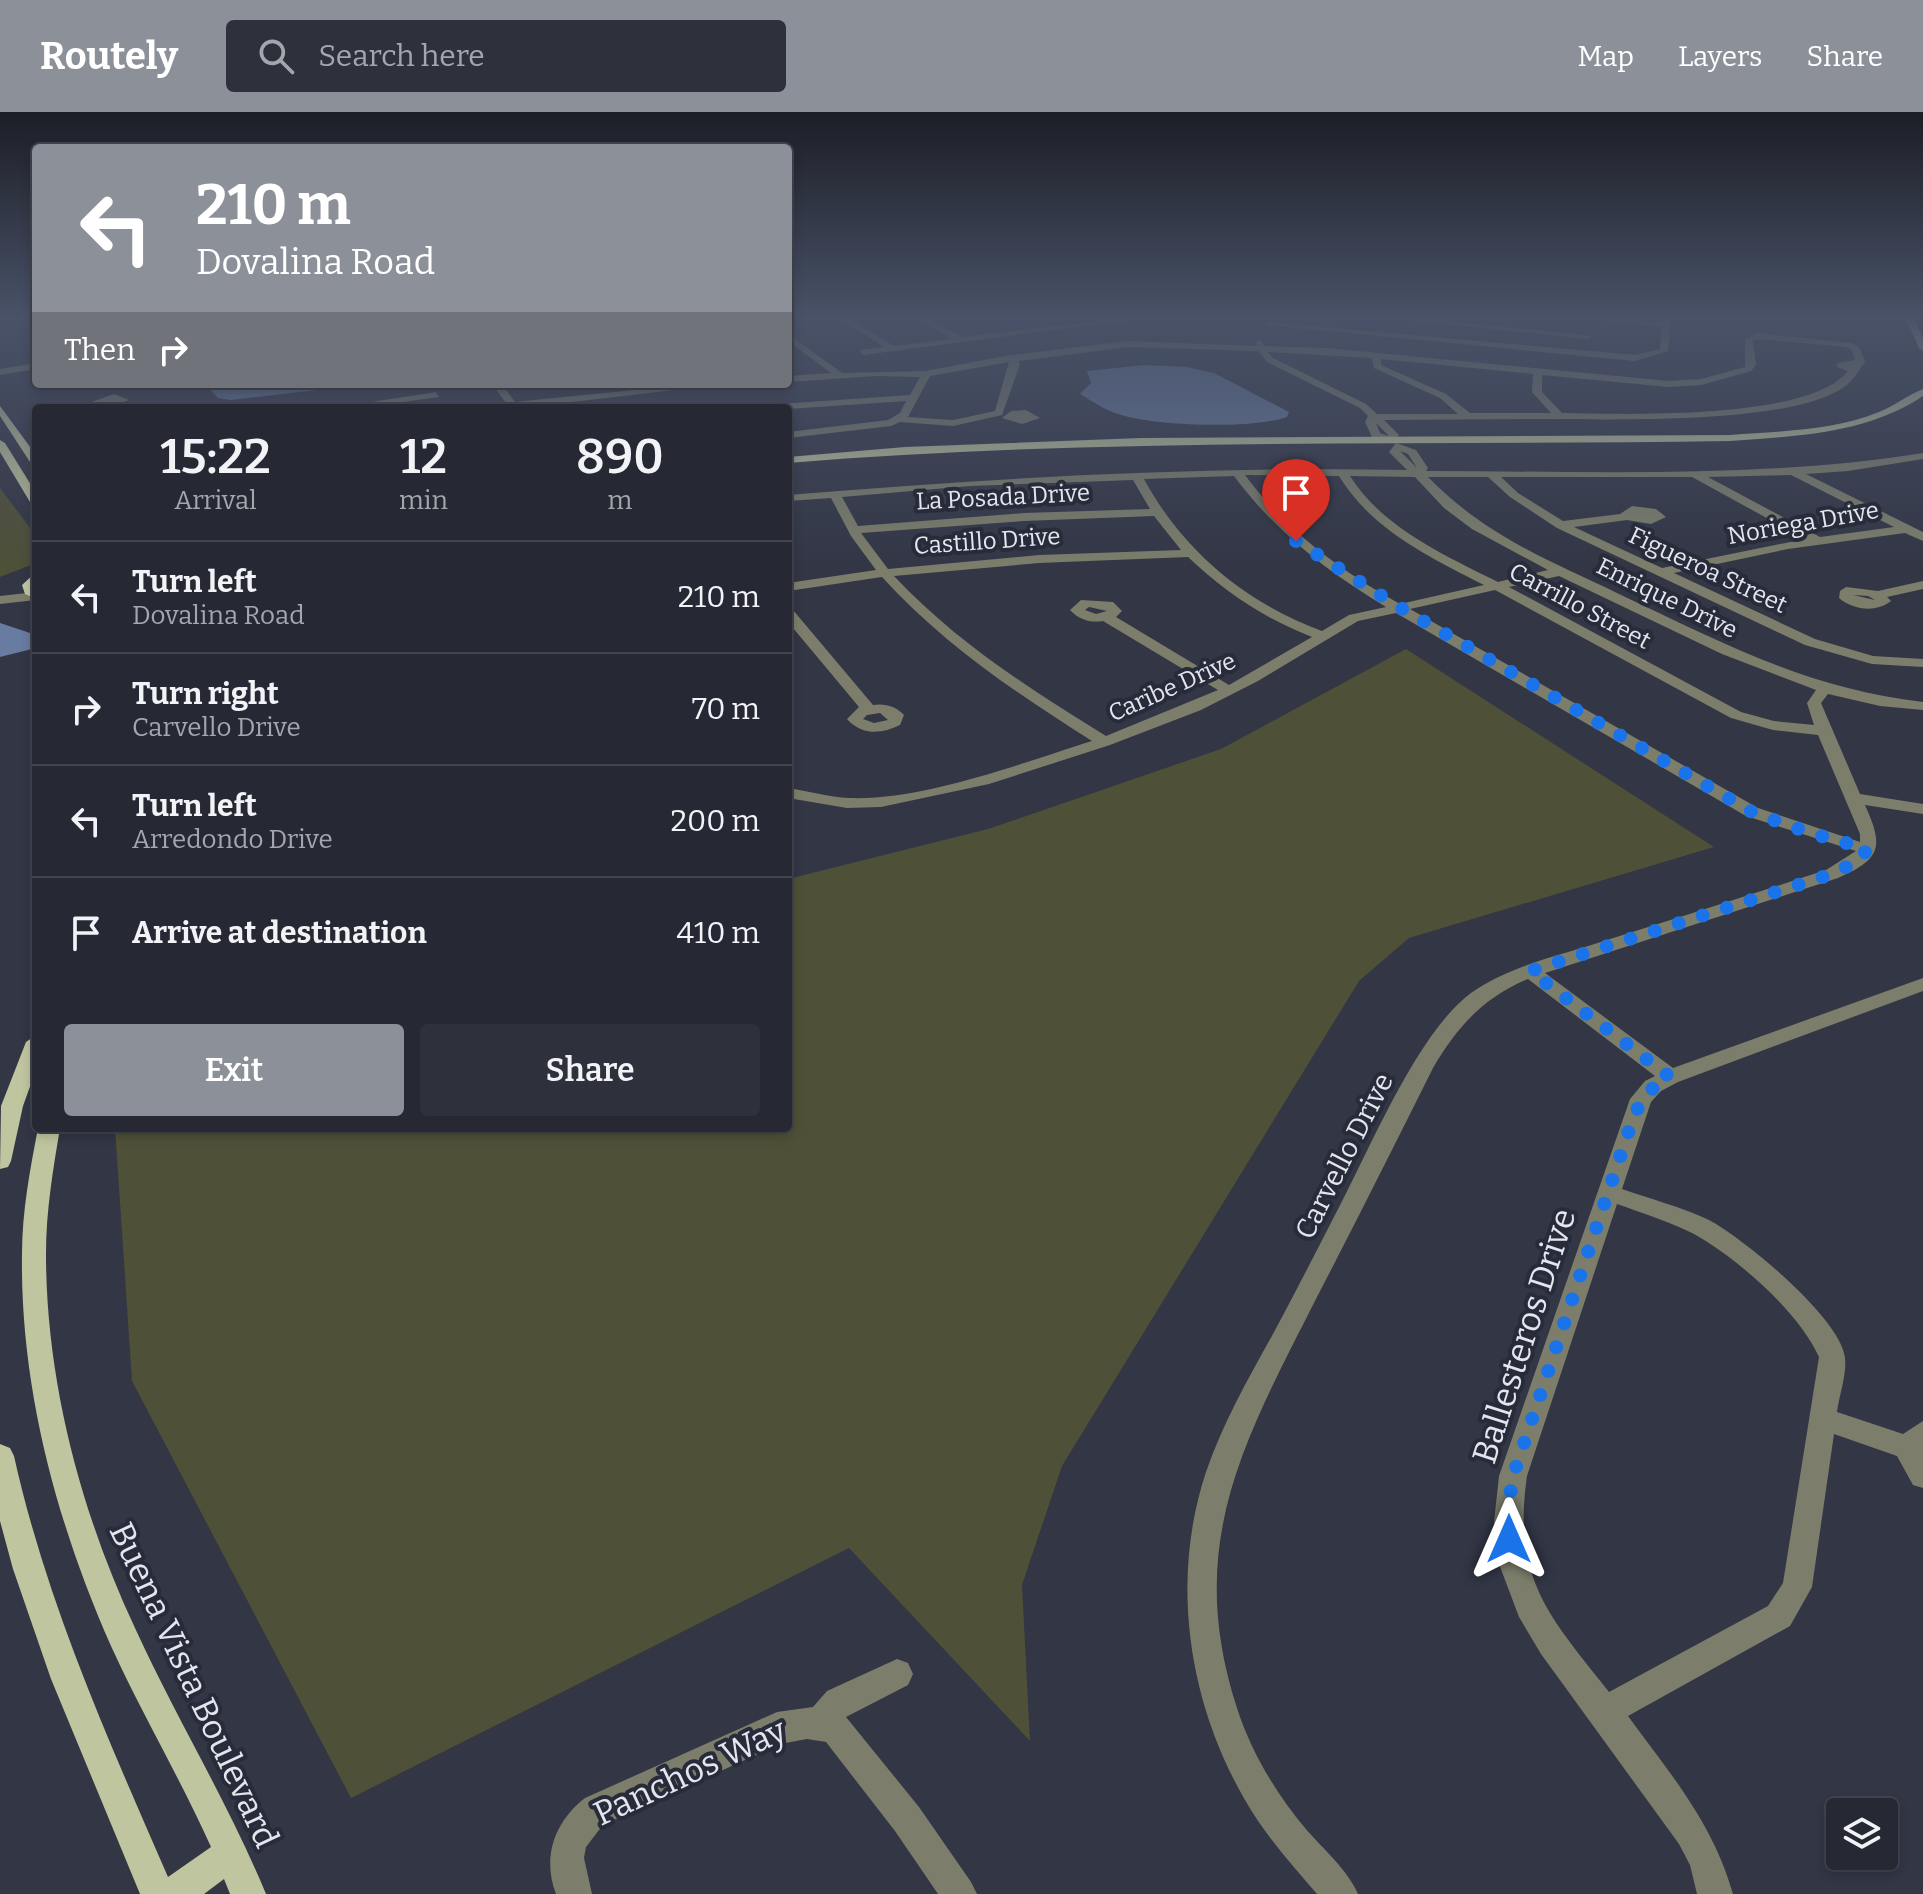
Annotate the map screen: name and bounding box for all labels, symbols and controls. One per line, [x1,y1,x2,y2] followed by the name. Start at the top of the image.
[226,20,786,92] search box
[40,33,178,79] text: Routely
[254,34,298,78] icon: search
[318,38,485,74] text: Search here
[1577,40,1634,73] text: Map
[1678,40,1762,73] text: Layers
[1806,40,1883,73] text: Share
[196,172,351,239] text: 210 m
[64,176,168,280] icon: left
[196,240,435,284] text: Dovalina Road
[151,328,195,372] icon: right
[64,332,135,368] text: Then
[160,428,271,486] text: 15:22
[400,428,447,486] text: 12
[576,428,664,486] text: 890
[1262,459,1330,541] pin
[1274,471,1318,515] icon: arrive
[915,478,1091,516] street label: La Posada Drive
[174,485,257,516] text: Arrival
[399,485,448,516] text: min
[608,485,632,516] text: m
[1725,496,1881,550] street label: Noriega Drive
[1624,521,1792,619] street label: Figueroa Street
[913,522,1061,560] street label: Castillo Drive
[1592,552,1742,644] street label: Enrique Drive
[1505,557,1656,655] street label: Carrillo Street
[132,564,257,600] text: Turn left
[64,575,108,619] icon: left
[678,579,760,615] text: 210 m
[132,600,305,631] text: Dovalina Road
[1104,646,1240,728] street label: Caribe Drive
[132,676,279,712] text: Turn right
[64,687,108,731] icon: right
[692,691,760,727] text: 70 m
[132,712,301,743] text: Carvello Drive
[132,788,257,824] text: Turn left
[64,799,108,843] icon: left
[671,803,760,839] text: 200 m
[132,824,333,855] text: Arredondo Drive
[64,911,108,955] icon: arrive
[132,915,427,951] text: Arrive at destination
[676,915,760,951] text: 410 m
[64,1024,404,1116] button: Exit
[420,1024,760,1116] button: Share
[1288,1068,1400,1244] street label: Carvello Drive
[1464,1204,1584,1468] street label: Ballesteros Drive
[1467,1497,1551,1581] position arrow
[101,1516,287,1854] street label: Buena Vista Boulevard
[587,1709,794,1834] street label: Panchos Way
[1826,1798,1898,1870] map controls
[1826,1798,1898,1870] button: layers

